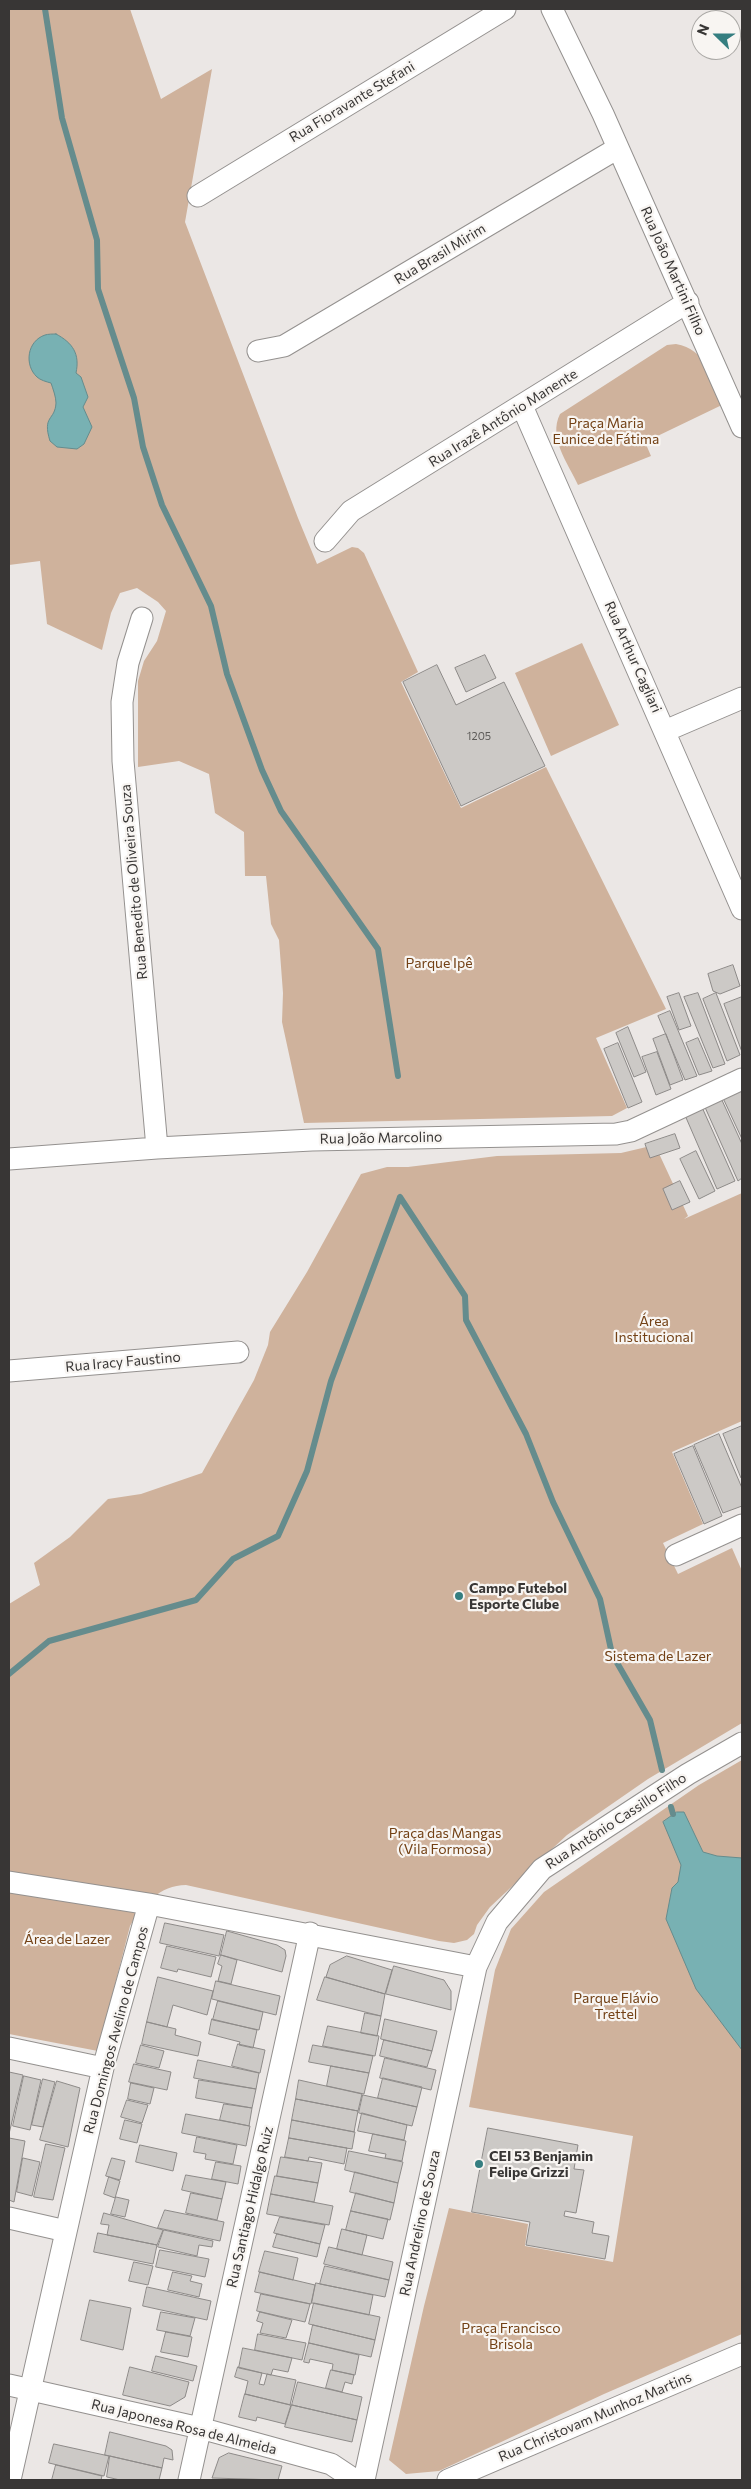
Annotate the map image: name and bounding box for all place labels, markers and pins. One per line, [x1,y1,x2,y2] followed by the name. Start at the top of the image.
[469,1580,567,1612] place label: Campo Futebol Esporte Clube
[453,1590,465,1602] marker: Campo Futebol Esporte Clube
[489,2148,593,2180] place label: CEI 53 Benjamin Felipe Grizzi
[473,2158,485,2170] marker: CEI 53 Benjamin Felipe Grizzi

